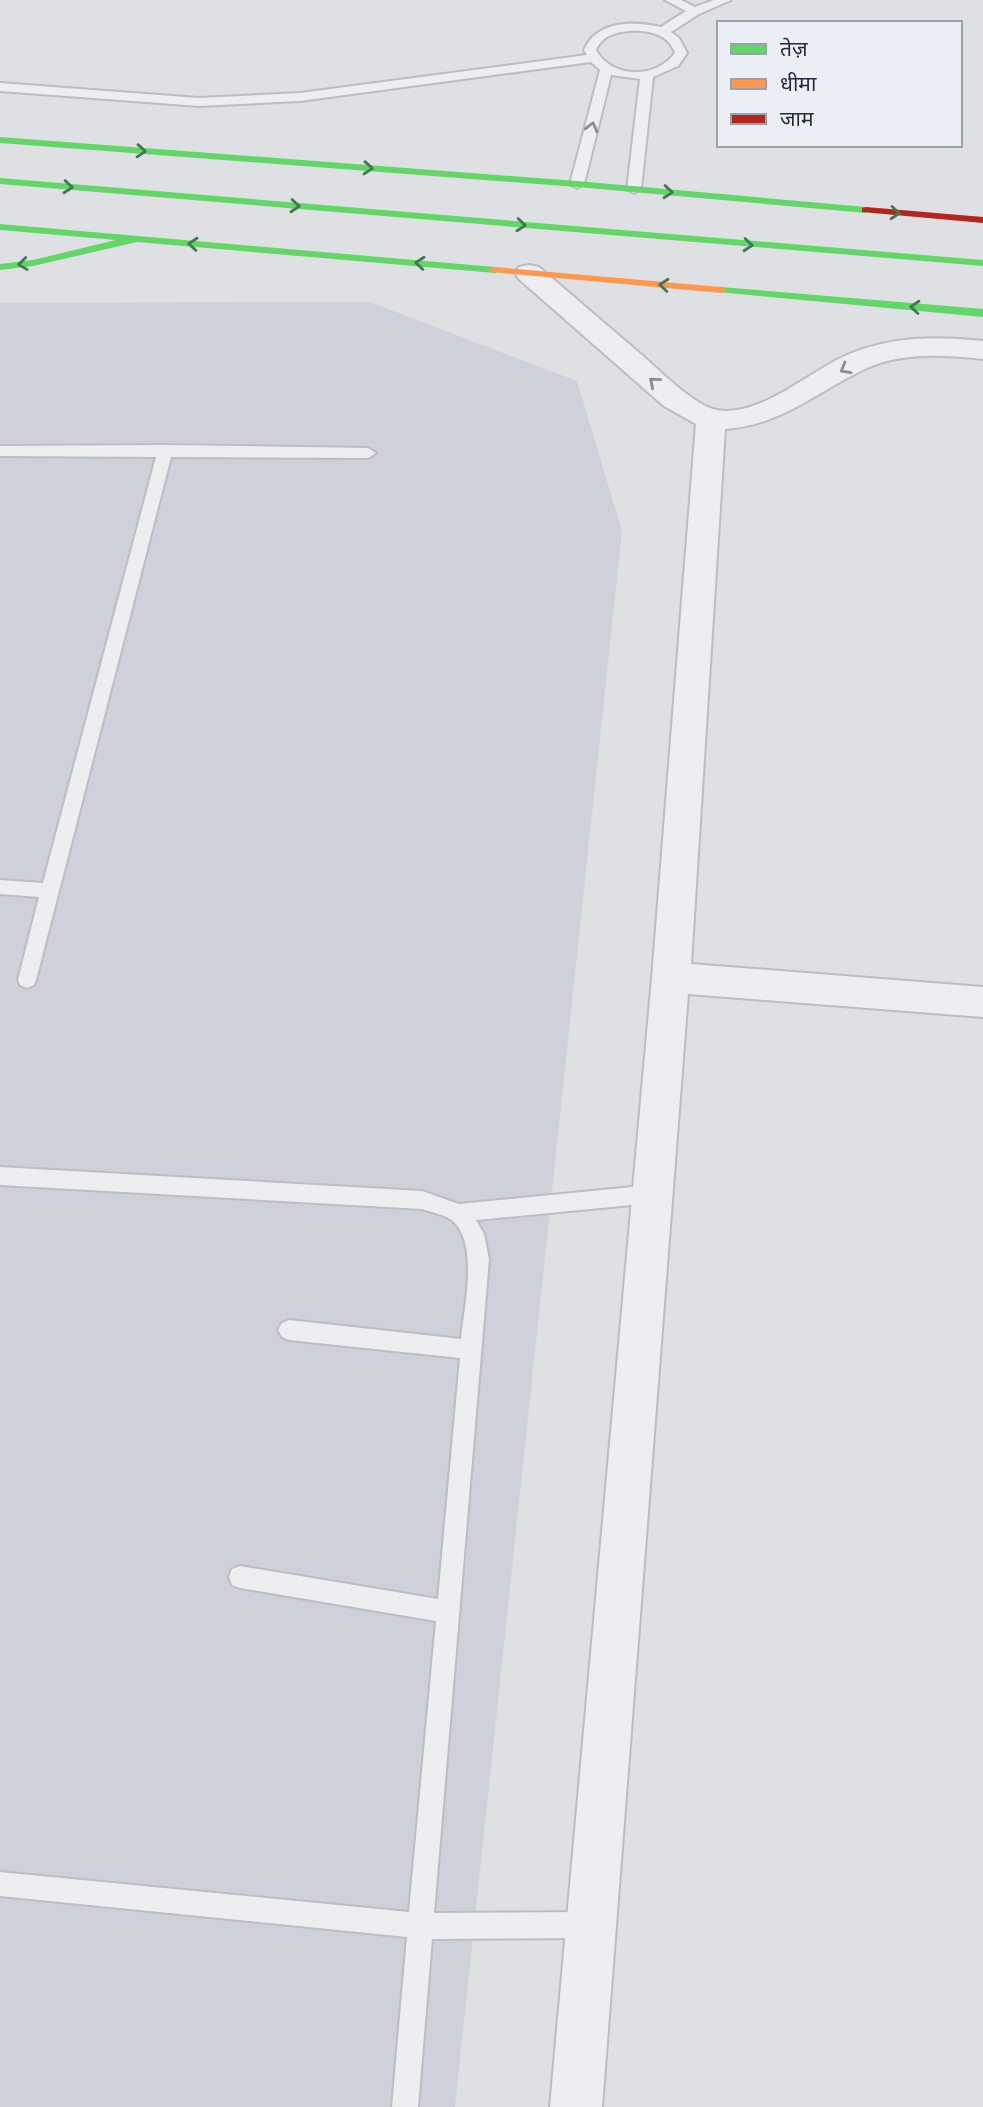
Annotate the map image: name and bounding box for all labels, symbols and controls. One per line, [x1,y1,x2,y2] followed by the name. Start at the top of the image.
[717,21,962,147] legend
[780,34,808,62] text: तेज़
[780,69,817,97] text: धीमा
[780,104,814,132] text: जाम
[584,121,598,133] one-way arrow
[136,143,147,158] one-way arrow
[363,160,374,175] one-way arrow
[63,179,74,194] one-way arrow
[663,184,674,199] one-way arrow
[289,198,300,213] one-way arrow
[889,205,901,220] one-way arrow
[516,217,527,232] one-way arrow
[187,237,198,252] one-way arrow
[743,237,754,252] one-way arrow
[414,256,425,271] one-way arrow
[17,257,29,272] one-way arrow
[658,278,669,293] one-way arrow
[909,300,920,315] one-way arrow
[840,361,853,374] one-way arrow
[650,378,663,390] one-way arrow

